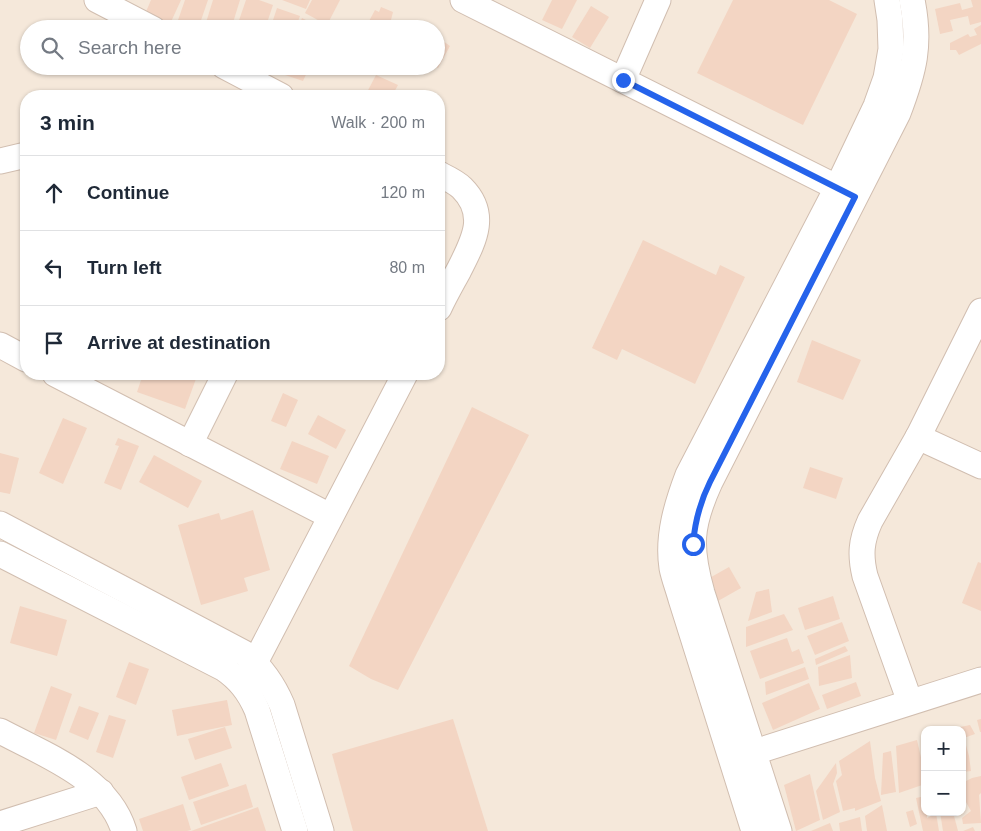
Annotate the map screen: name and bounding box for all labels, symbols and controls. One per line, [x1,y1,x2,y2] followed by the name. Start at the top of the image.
[20,20,445,75] search box
[38,34,66,62] icon: search
[78,37,182,58] text: Search here
[612,69,635,92] route end
[40,111,95,134] text: 3 min
[331,114,425,131] text: Walk · 200 m
[40,179,68,207] icon: ahead
[87,182,169,203] text: Continue
[381,184,425,201] text: 120 m
[40,254,68,282] icon: left
[87,257,162,278] text: Turn left
[389,259,425,276] text: 80 m
[40,329,68,357] icon: arrive
[87,332,271,353] text: Arrive at destination
[682,533,705,556] route start
[921,726,966,816] map controls
[921,726,966,771] button: +
[921,771,966,816] button: −

